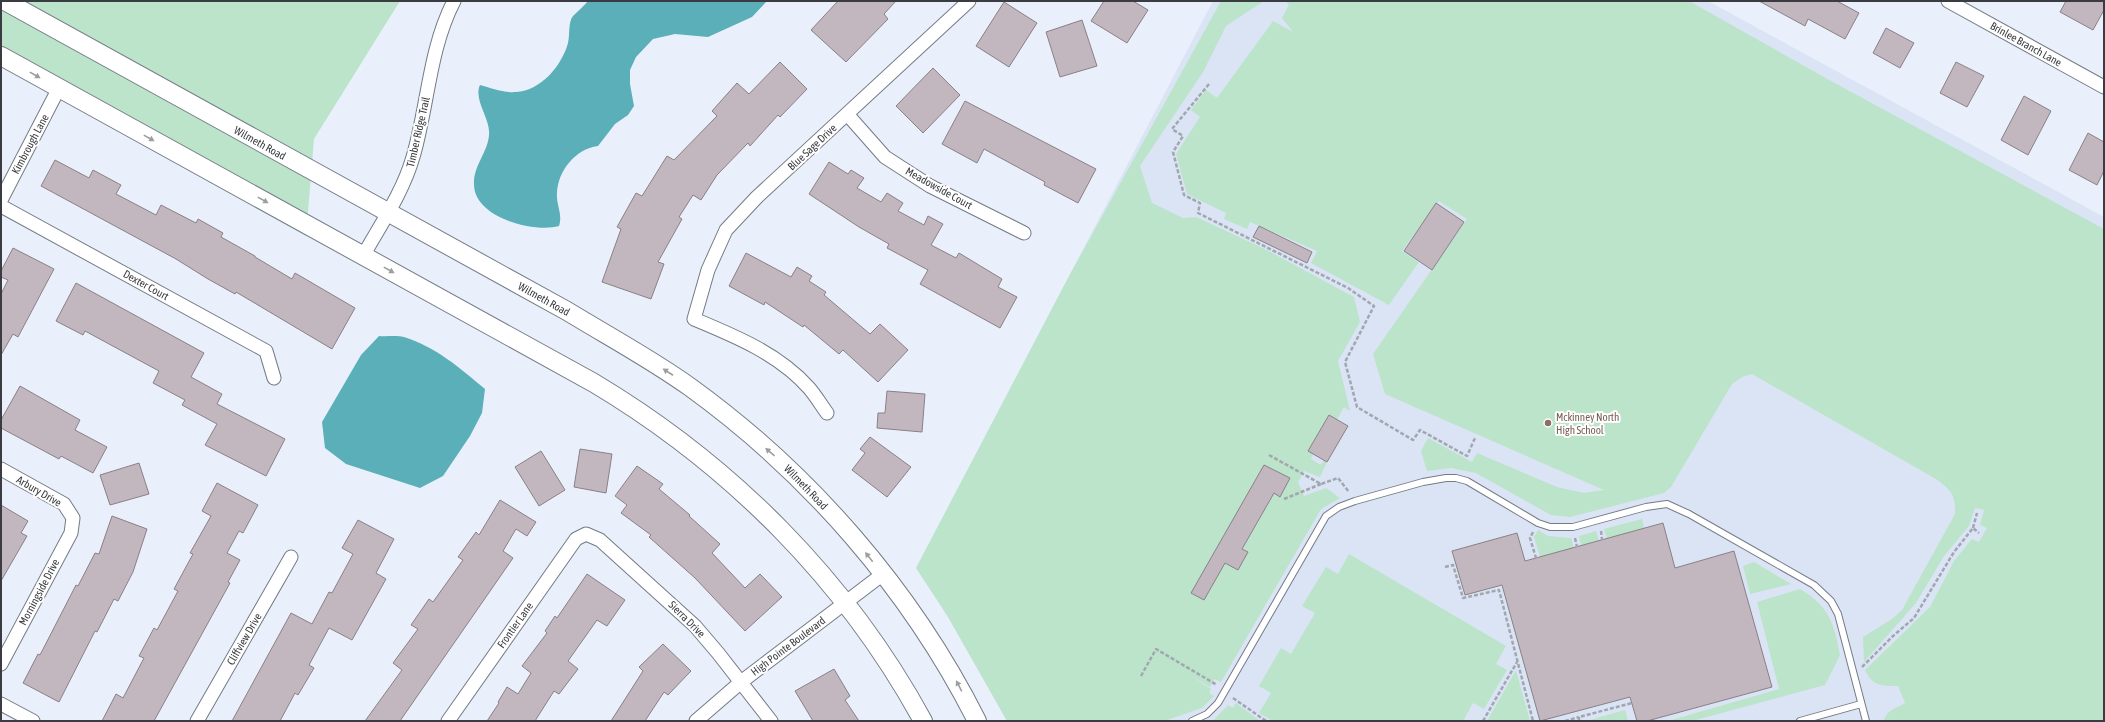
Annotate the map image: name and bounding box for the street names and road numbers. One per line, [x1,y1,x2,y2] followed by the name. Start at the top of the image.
[1988,19,2064,69] street label: Brinlee Branch Lane
[404,95,432,168] street label: Timber Ridge Trail
[9,112,51,176] street label: Kimbrough Lane
[785,121,839,173] street label: Blue Sage Drive
[232,124,288,162] street label: Wilmeth Road
[904,165,974,211] street label: Meadowside Court
[121,268,171,302] street label: Dexter Court
[516,280,572,318] street label: Wilmeth Road
[782,462,830,512] street label: Wilmeth Road
[14,473,64,509] street label: Arbury Drive
[17,557,61,627] street label: Morningside Drive
[666,598,708,640] street label: Sierra Drive
[495,600,535,650] street label: Frontier Lane
[224,611,264,667] street label: Cliffview Drive
[749,614,827,678] street label: High Pointe Boulevard

